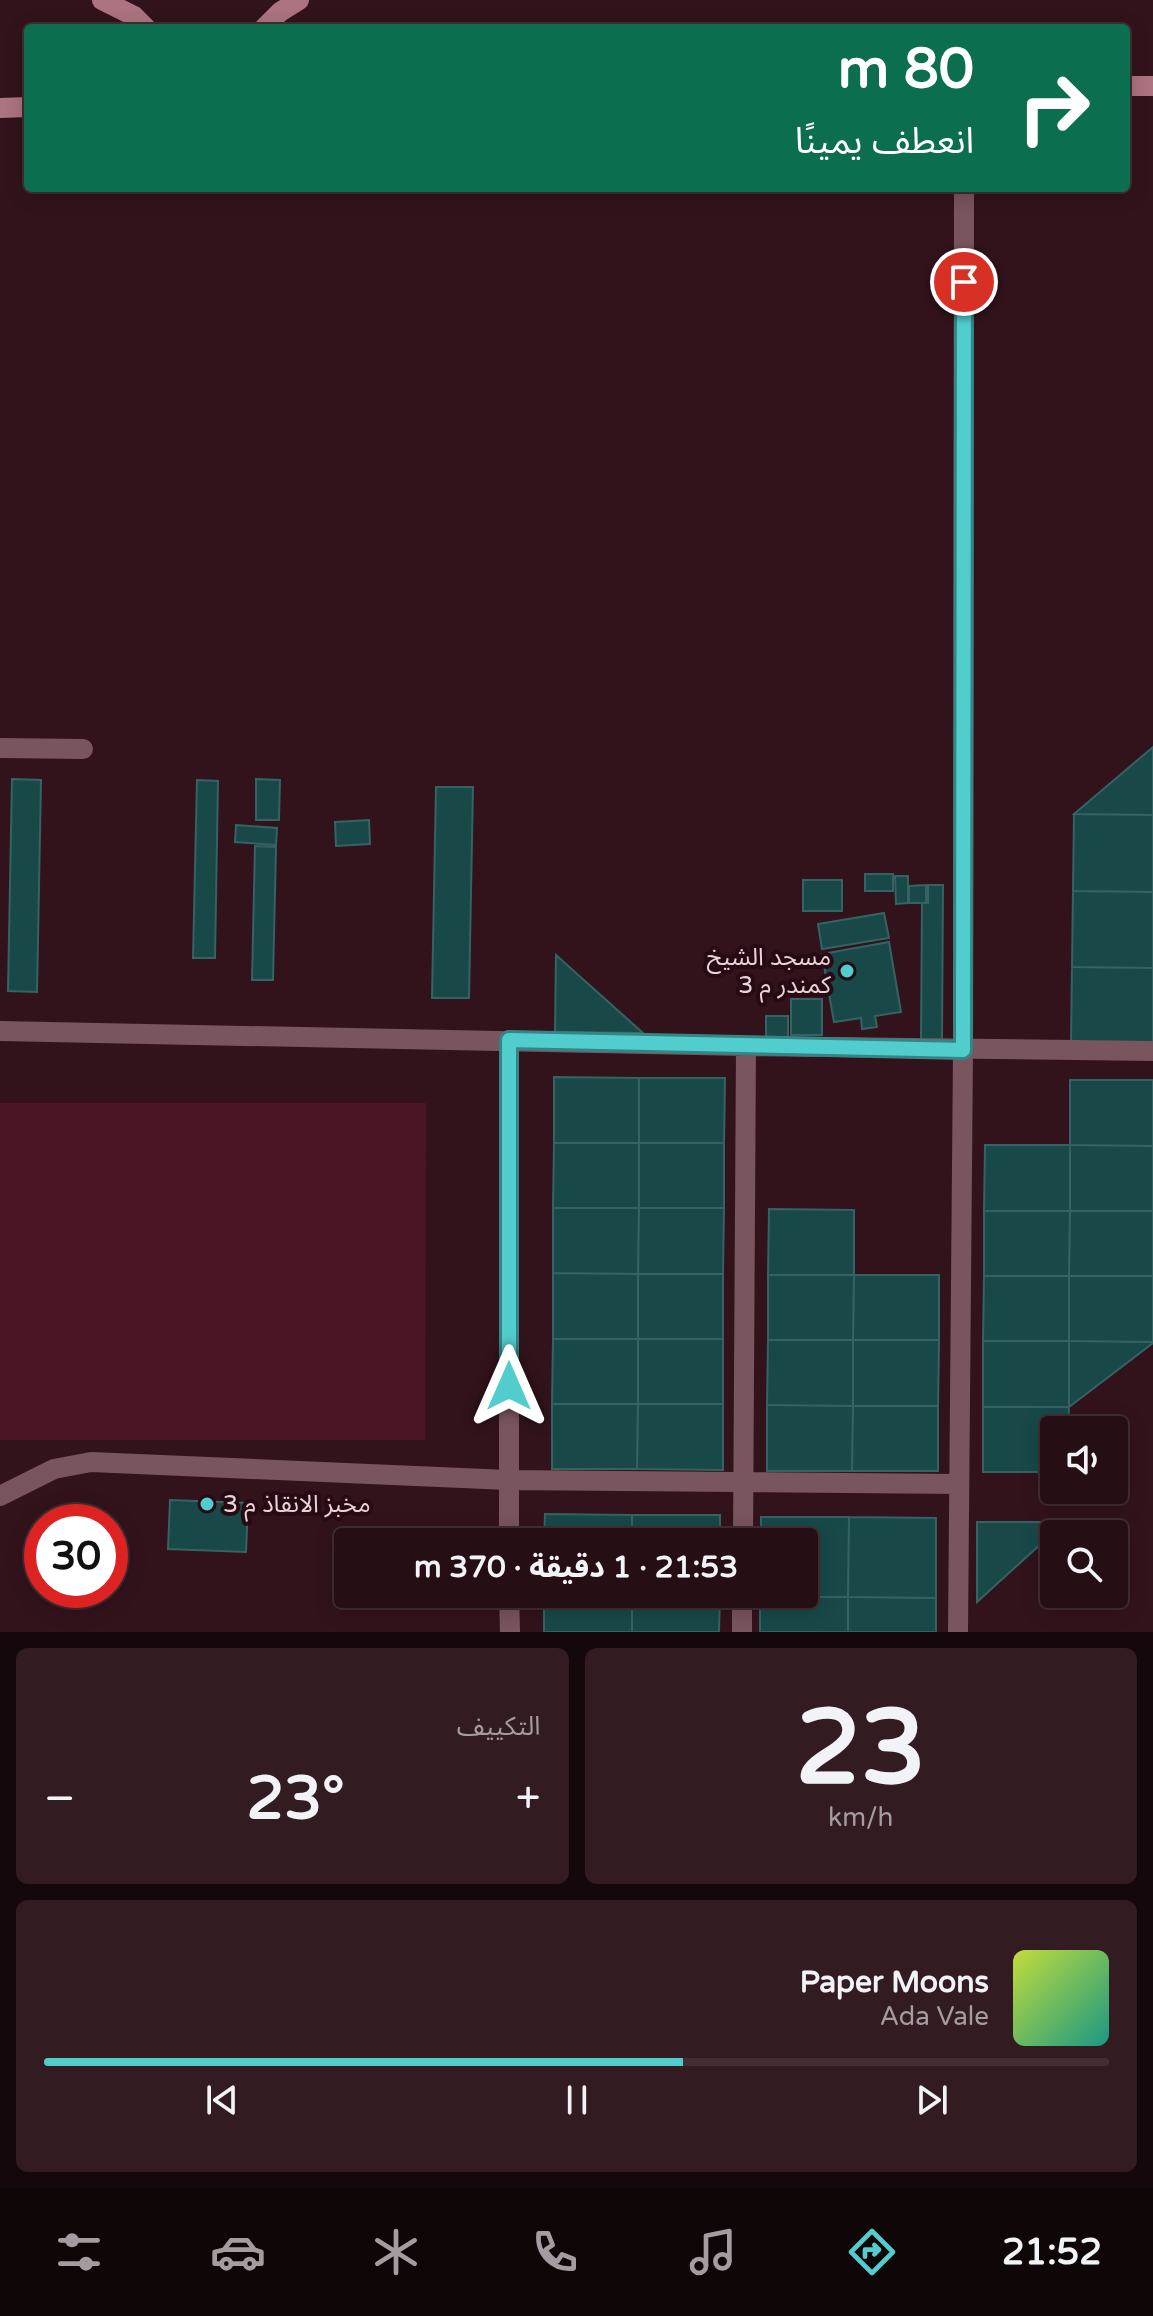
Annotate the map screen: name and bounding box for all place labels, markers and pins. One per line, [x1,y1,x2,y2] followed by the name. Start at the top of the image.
[930,248,998,316] pin
[707,943,832,1003] place label: مسجد الشيخ كمندر م 3
[838,962,856,980] marker: مسجد الشيخ كمندر م 3
[223,1490,371,1522] place label: مخبز الانقاذ م 3
[198,1495,216,1513] marker: مخبز الانقاذ م 3

